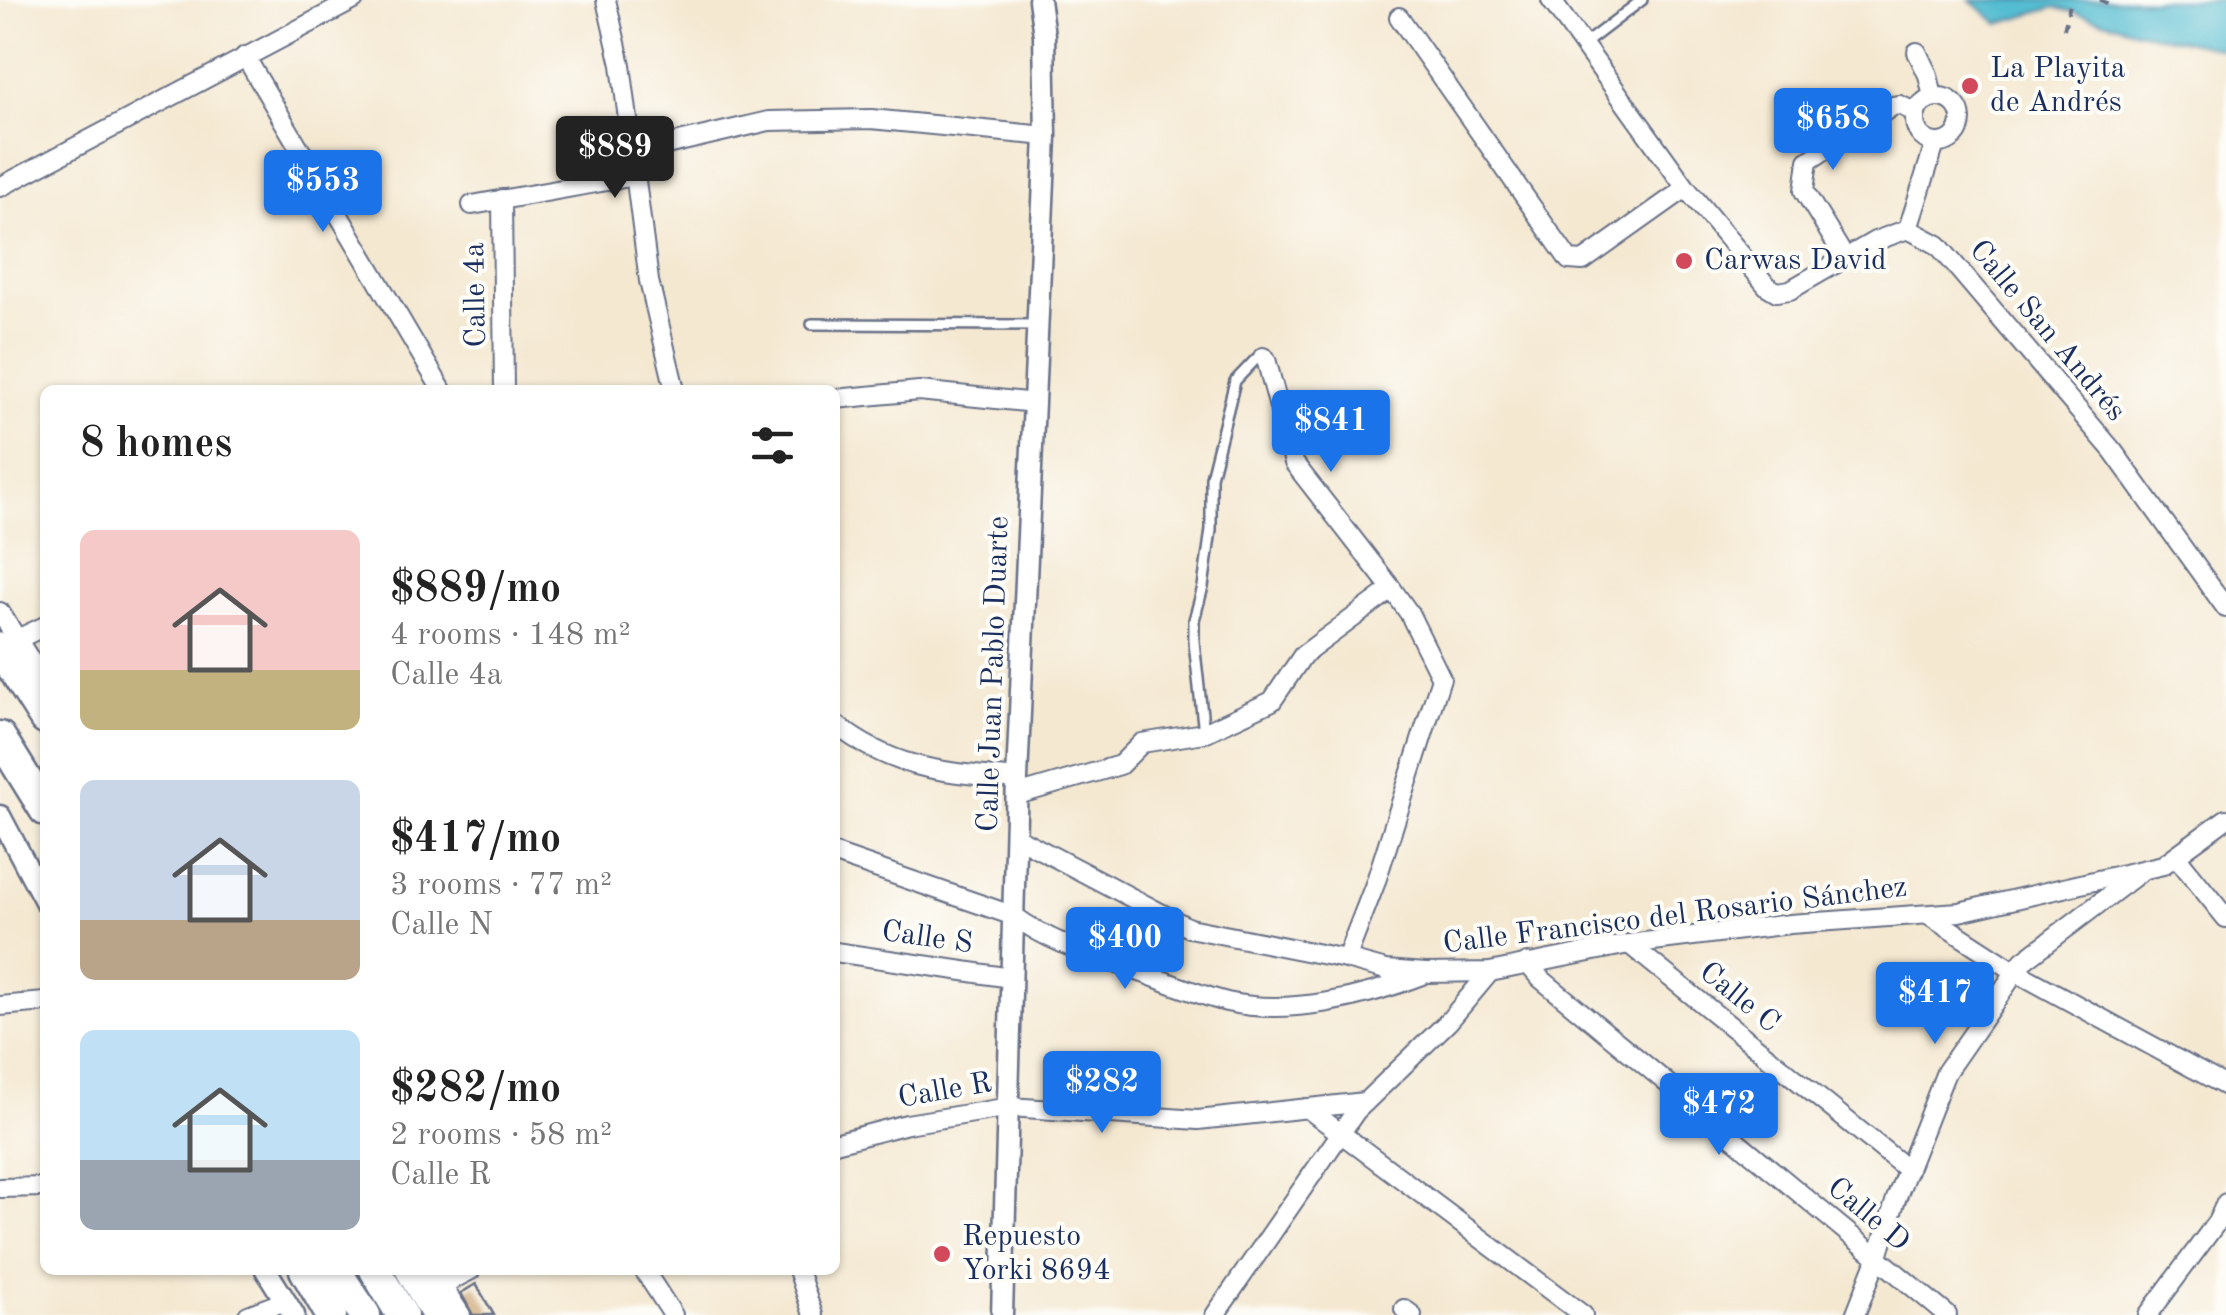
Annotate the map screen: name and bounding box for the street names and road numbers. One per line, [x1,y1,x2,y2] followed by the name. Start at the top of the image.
[1963,235,2131,427] street label: Calle San Andrés
[460,242,492,348] street label: Calle 4a
[973,515,1015,833] street label: Calle Juan Pablo Duarte
[1441,873,1909,959] street label: Calle Francisco del Rosario Sánchez
[879,917,975,959] street label: Calle S
[1693,957,1785,1039] street label: Calle C
[896,1068,994,1114] street label: Calle R
[1821,1172,1915,1258] street label: Calle D

